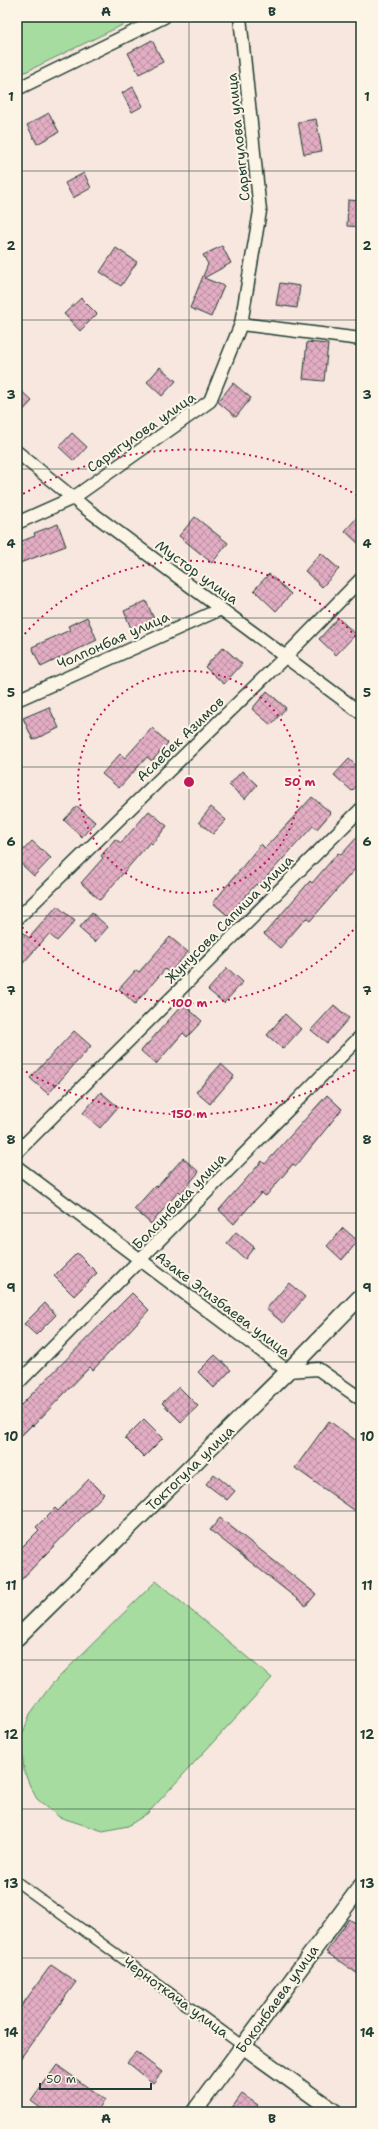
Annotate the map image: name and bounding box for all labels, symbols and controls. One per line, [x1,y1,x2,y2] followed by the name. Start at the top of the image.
[101,3,111,20] text: A
[268,3,276,20] text: B
[222,72,254,202] street label: Сарыгулова улица
[8,88,14,105] text: 1
[364,88,370,105] text: 1
[6,237,16,254] text: 2
[362,237,372,254] text: 2
[6,386,16,403] text: 3
[362,386,372,403] text: 3
[83,388,199,476] street label: Сарыгулова улица
[6,535,16,552] text: 4
[362,535,372,552] text: 4
[152,536,242,608] street label: Мустор улица
[54,607,172,673] street label: Чолпонбая улица
[7,684,15,701] text: 5
[363,684,371,701] text: 5
[132,693,228,785] street label: Асаебек Азимов
[285,774,316,790] text: 50 m
[182,775,196,789] centre of rings
[6,833,16,850] text: 6
[362,833,372,850] text: 6
[161,851,297,987] street label: Жунусова Сапиша улица
[6,982,16,999] text: 7
[362,982,372,999] text: 7
[171,995,208,1011] text: 100 m
[171,1106,207,1122] text: 150 m
[6,1131,16,1148] text: 8
[362,1131,372,1148] text: 8
[128,1149,230,1253] street label: Болсунбека улица
[152,1247,294,1361] street label: Азаке Эгизбаева улица
[6,1279,16,1296] text: 9
[362,1279,372,1296] text: 9
[142,1421,238,1515] street label: Токтогула улица
[4,1428,18,1445] text: 10
[360,1428,374,1445] text: 10
[5,1577,17,1594] text: 11
[361,1577,373,1594] text: 11
[4,1726,18,1743] text: 12
[360,1726,374,1743] text: 12
[4,1875,18,1892] text: 13
[360,1875,374,1892] text: 13
[232,1941,322,2057] street label: Боконбаева улица
[120,1953,233,2042] street label: Черноткача улица
[4,2024,18,2041] text: 14
[360,2024,374,2041] text: 14
[40,2065,151,2091] scale bar
[46,2071,76,2087] text: 50 m
[101,2110,111,2127] text: A
[268,2110,276,2127] text: B

